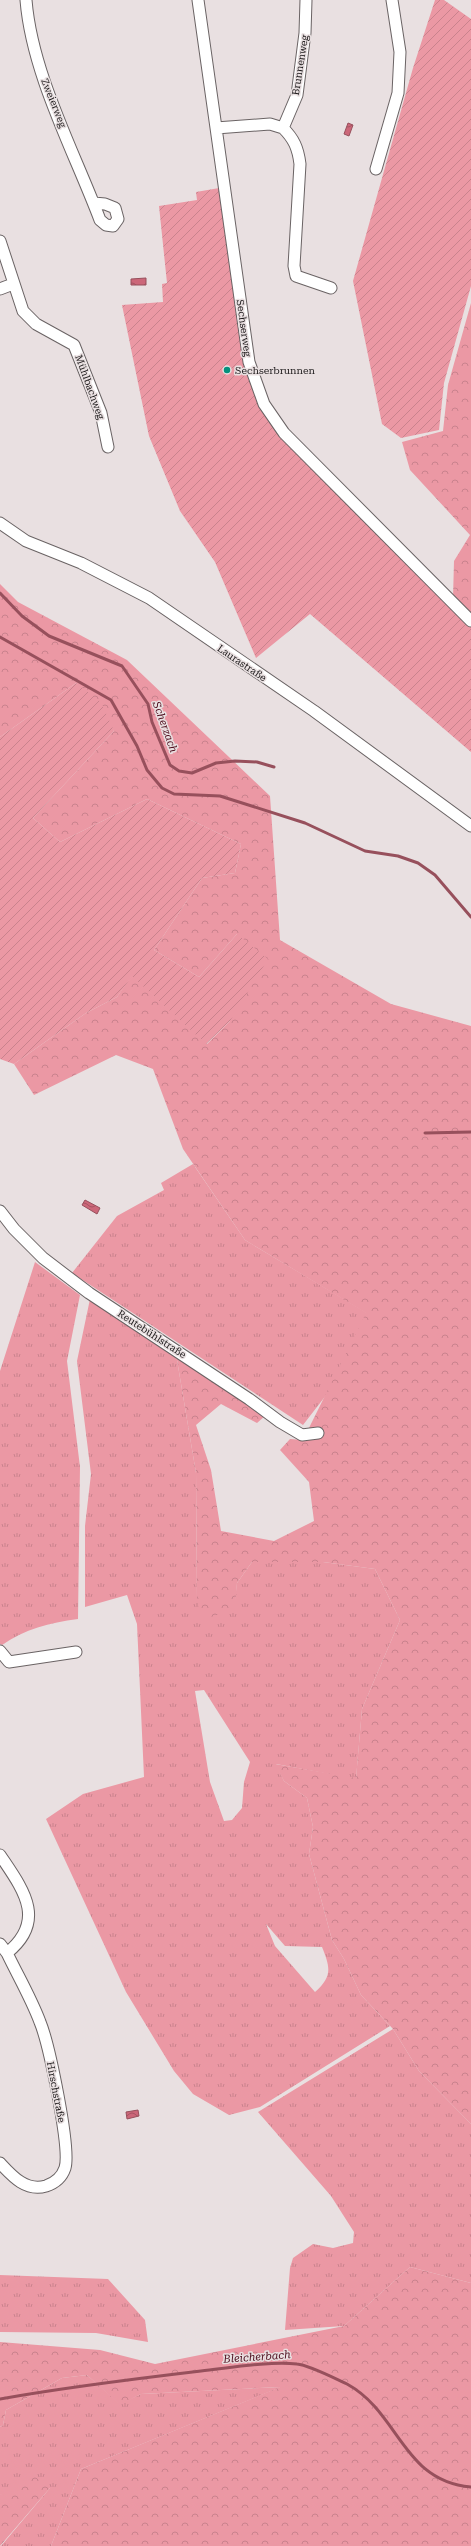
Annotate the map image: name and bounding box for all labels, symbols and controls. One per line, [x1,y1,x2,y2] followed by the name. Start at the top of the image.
[290,34,310,96] street label: Brunnenweg
[39,77,69,129] street label: Zweierweg
[235,299,254,358] street label: Sechserweg
[73,353,107,421] street label: Mühlbachweg
[222,365,232,375] marker: Sechserbrunnen
[235,365,315,376] place label: Sechserbrunnen
[215,643,269,684] street label: Laurastraße
[149,699,180,755] water label: Scherzach
[116,1308,189,1360] street label: Reutebühlstraße
[45,2061,67,2124] street label: Hirschstraße
[222,2348,291,2366] water label: Bleicherbach

